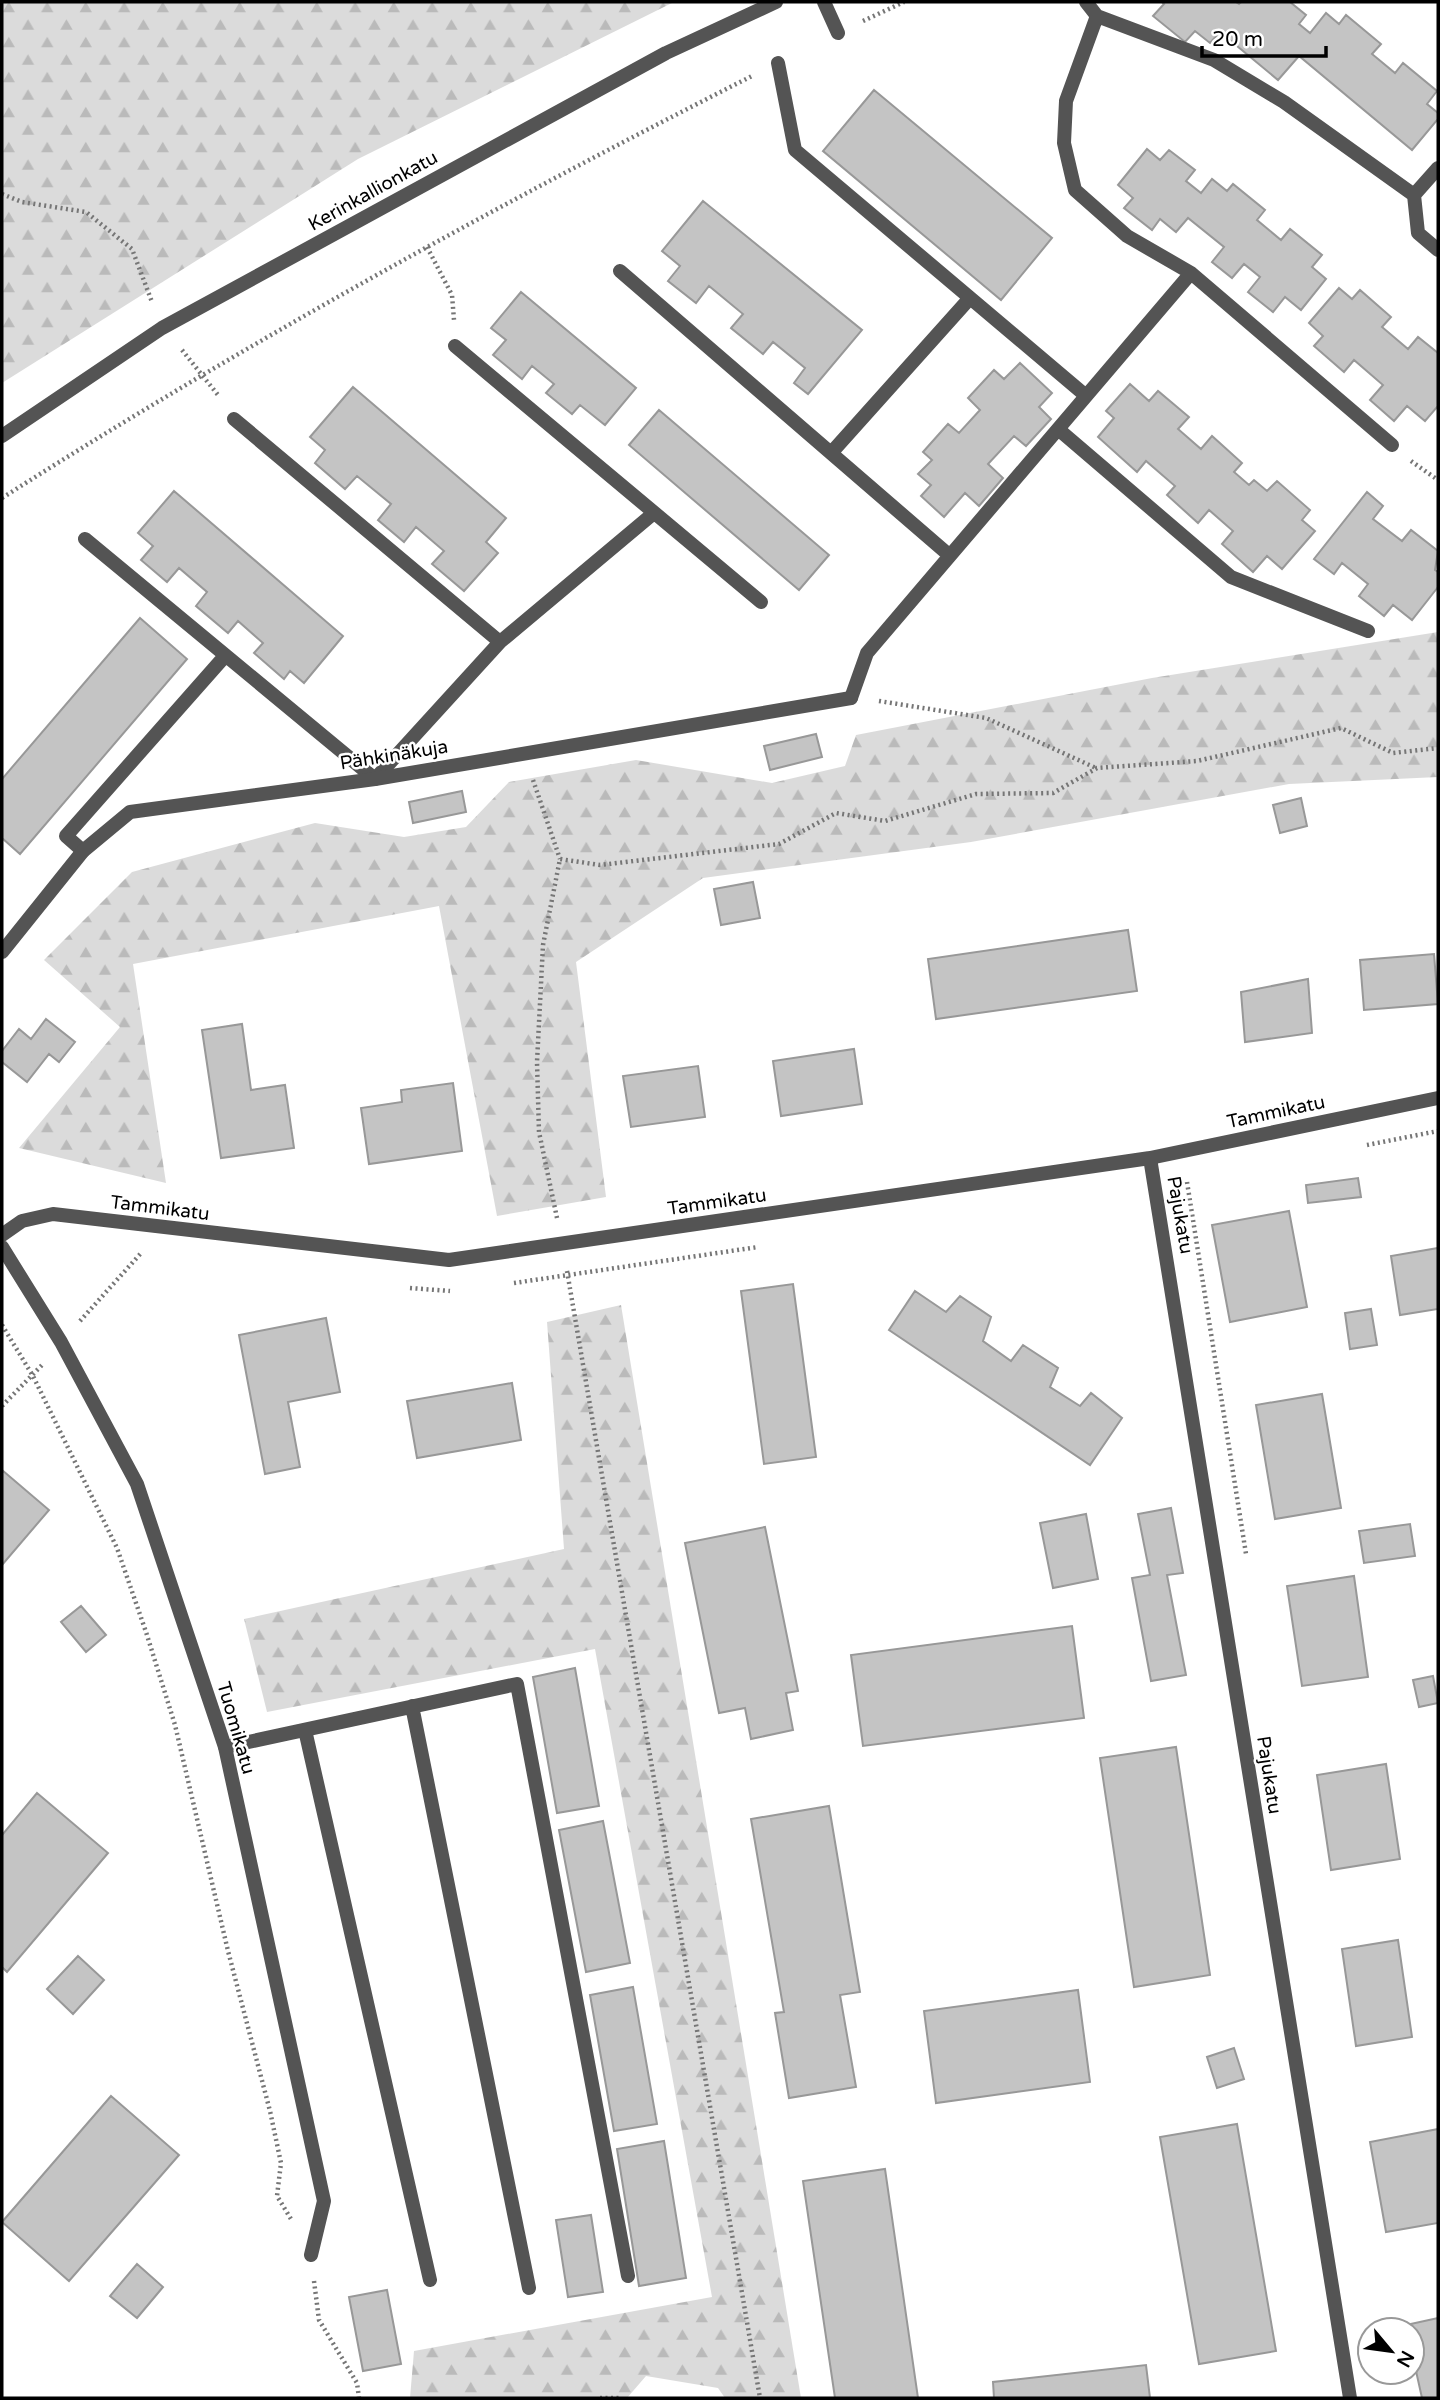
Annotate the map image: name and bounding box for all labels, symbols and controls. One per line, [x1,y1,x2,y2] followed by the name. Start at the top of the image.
[1202,14,1326,58] scale bar
[1212,27,1263,52] text: 20 m
[304,146,442,236] street label: Kerinkallionkatu
[338,736,450,774] street label: Pähkinäkuja
[1225,1091,1327,1133] street label: Tammikatu
[1162,1174,1198,1256] street label: Pajukatu
[666,1184,768,1220] street label: Tammikatu
[109,1191,211,1225] street label: Tammikatu
[212,1679,260,1777] street label: Tuomikatu
[1252,1734,1286,1816] street label: Pajukatu
[1356,2316,1426,2386] north arrow
[1392,2347,1418,2371] text: N

